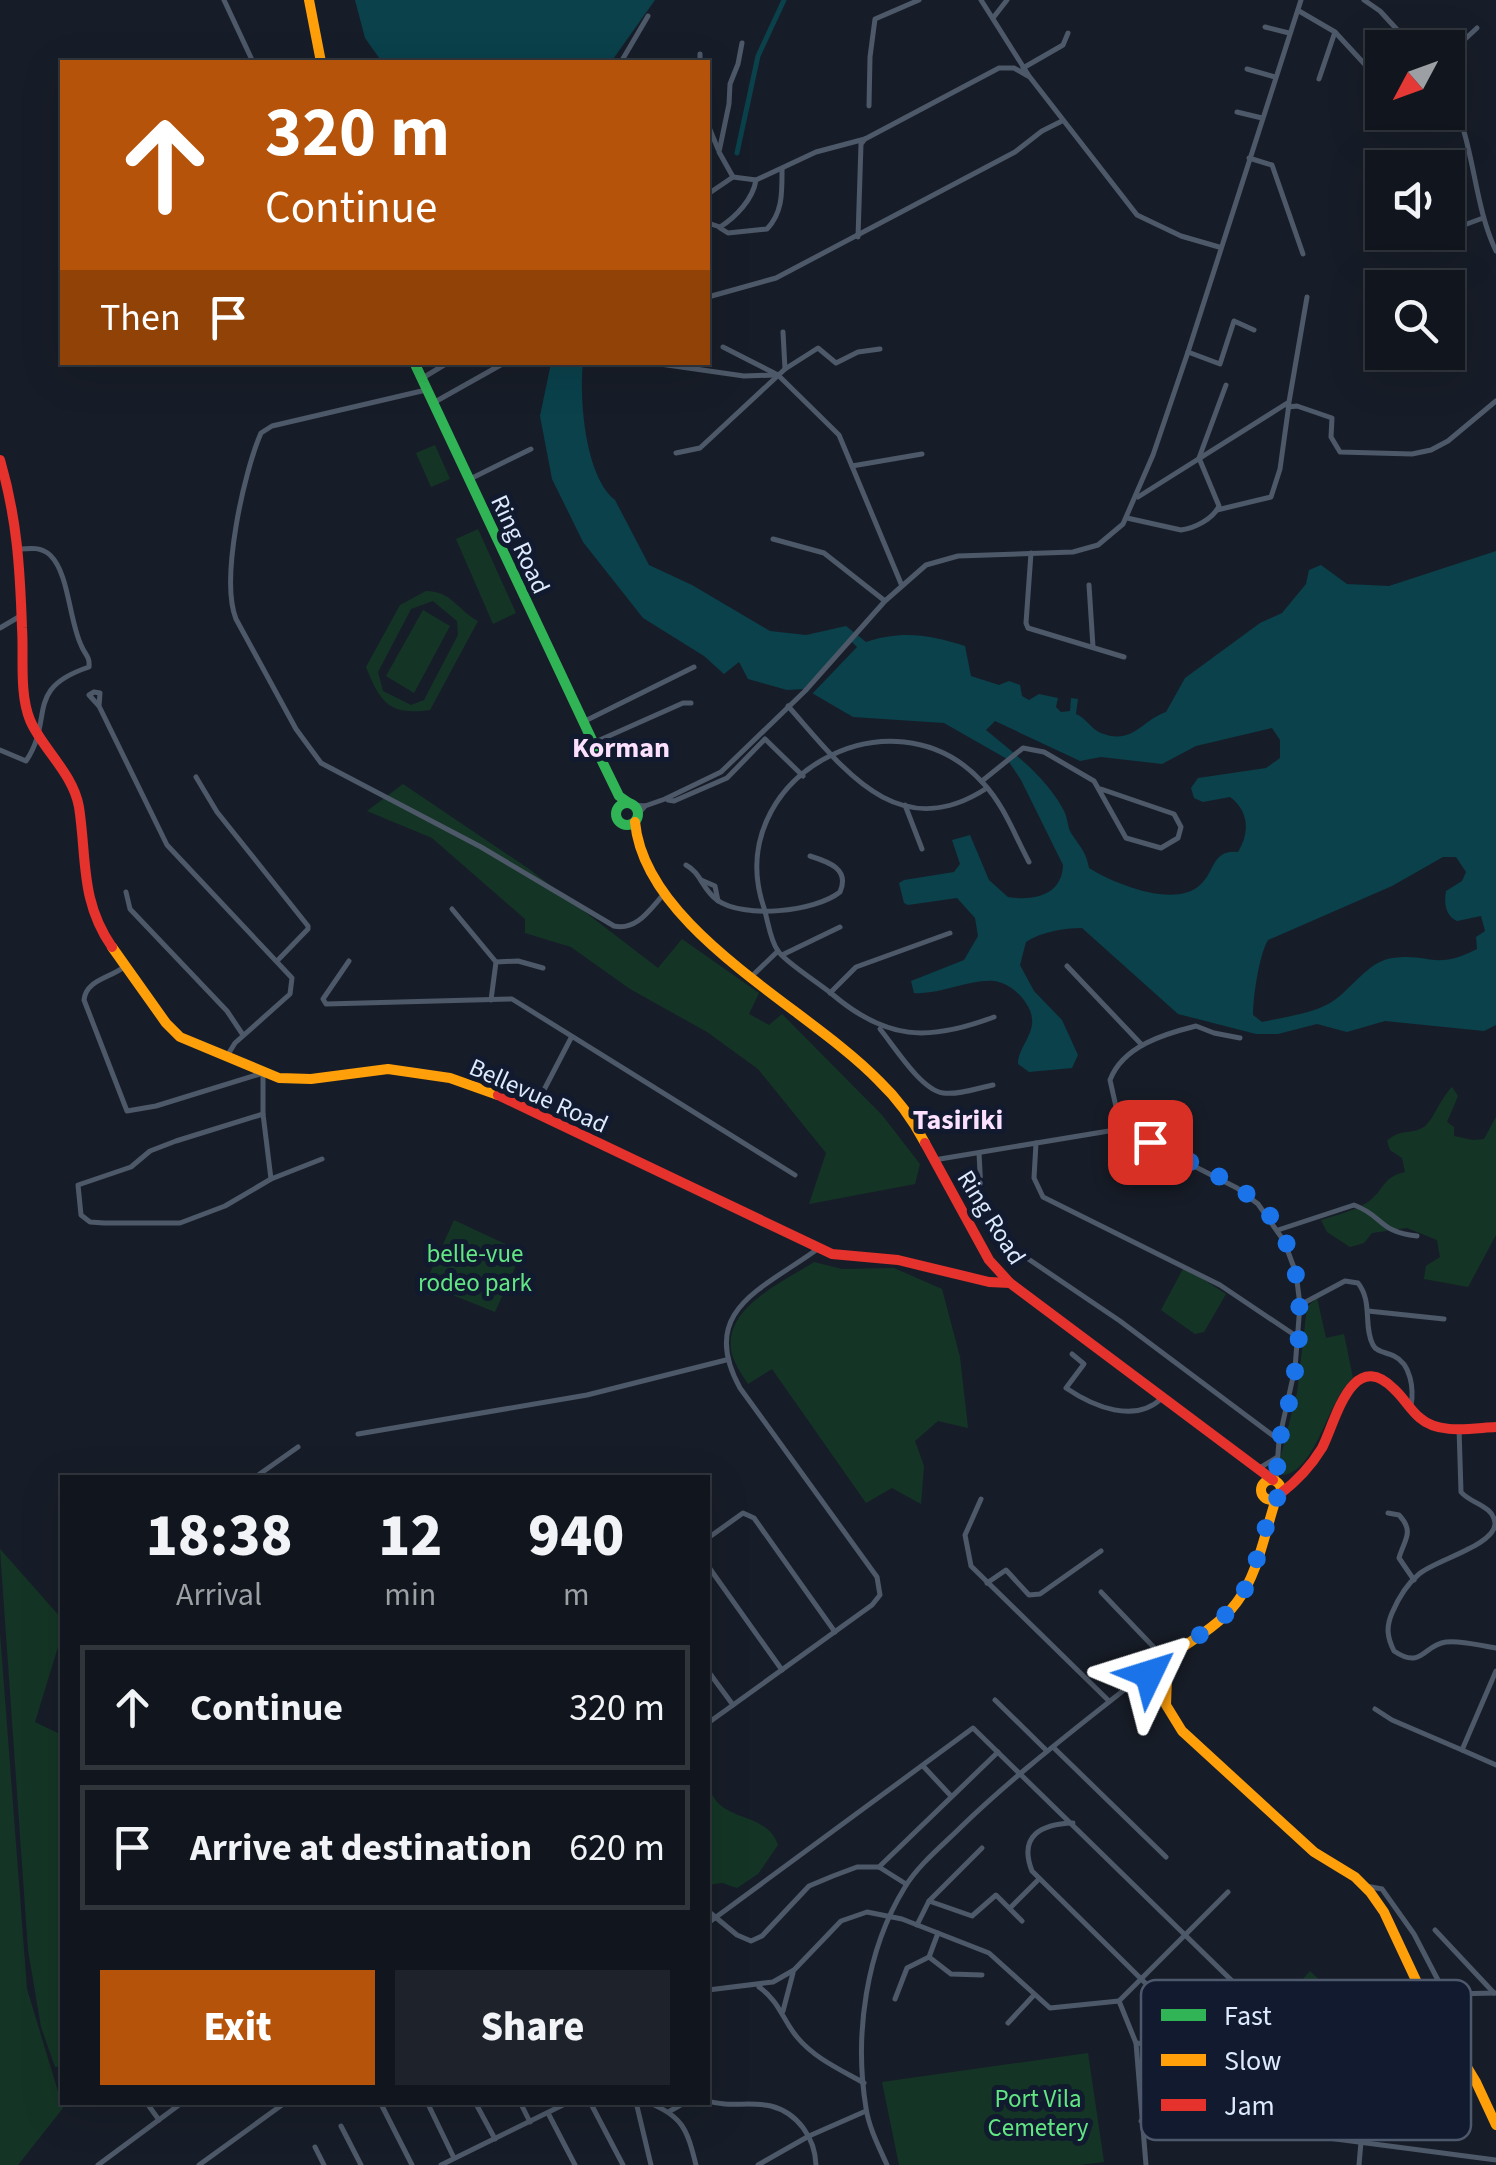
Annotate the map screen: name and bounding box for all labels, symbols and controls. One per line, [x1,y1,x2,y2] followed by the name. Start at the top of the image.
[1365,30,1465,130] north arrow
[1365,30,1465,370] map controls
[265,83,450,183] text: 320 m
[100,100,230,230] icon: ahead
[1365,150,1465,250] button: sound
[265,176,437,240] text: Continue
[1365,270,1465,370] button: search
[201,290,256,345] icon: arrive
[100,291,181,345] text: Then
[482,489,559,600] street label: Ring Road
[572,728,670,768] district label: Korman
[463,1049,614,1143] street label: Bellevue Road
[913,1100,1003,1140] district label: Tasiriki
[1108,1100,1193,1185] pin
[1123,1115,1178,1170] icon: arrive
[948,1163,1034,1272] street label: Ring Road
[418,1236,533,1301] park label: belle-vue rodeo park
[146,1494,293,1579] text: 18:38
[378,1494,442,1579] text: 12
[528,1494,624,1579] text: 940
[176,1572,262,1618] text: Arrival
[384,1572,436,1618] text: min
[563,1572,589,1618] text: m
[1097,1622,1201,1726] position arrow
[105,1680,160,1735] icon: ahead
[190,1681,343,1735] text: Continue
[569,1681,665,1735] text: 320 m
[105,1820,160,1875] icon: arrive
[190,1821,532,1875] text: Arrive at destination
[569,1821,665,1875] text: 620 m
[100,1970,375,2085] button: Exit
[395,1970,670,2085] button: Share
[1141,1980,1471,2140] legend
[1224,1996,1272,2036] text: Fast
[1224,2041,1281,2081] text: Slow
[987,2081,1089,2146] park label: Port Vila Cemetery
[1224,2086,1275,2126] text: Jam

